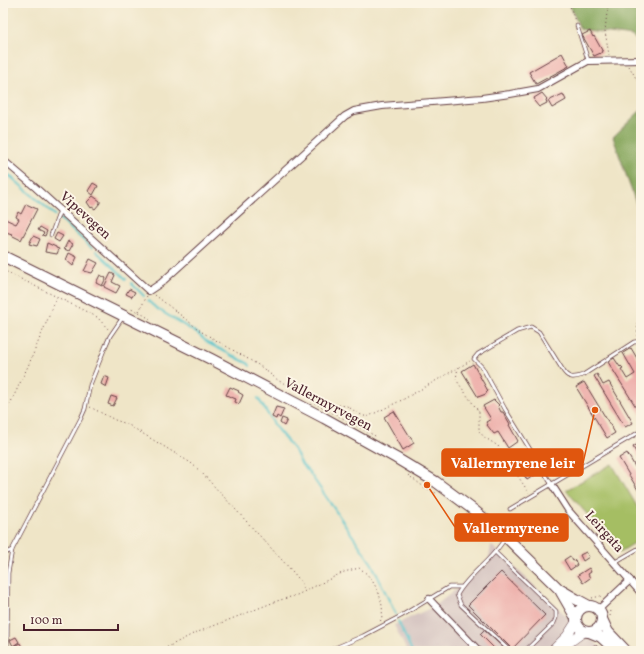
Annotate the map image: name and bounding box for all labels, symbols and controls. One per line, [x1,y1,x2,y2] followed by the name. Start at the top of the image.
[55,188,115,244] street label: Vipevegen
[280,374,376,436] street label: Vallermyrvegen
[442,449,583,476] callout: Vallermyrene leir
[451,454,575,475] text: Vallermyrene leir
[580,507,628,557] street label: Leirgata
[455,514,568,541] callout: Vallermyrene
[463,519,560,540] text: Vallermyrene
[24,606,118,632] scale bar
[30,613,63,629] text: 100 m

